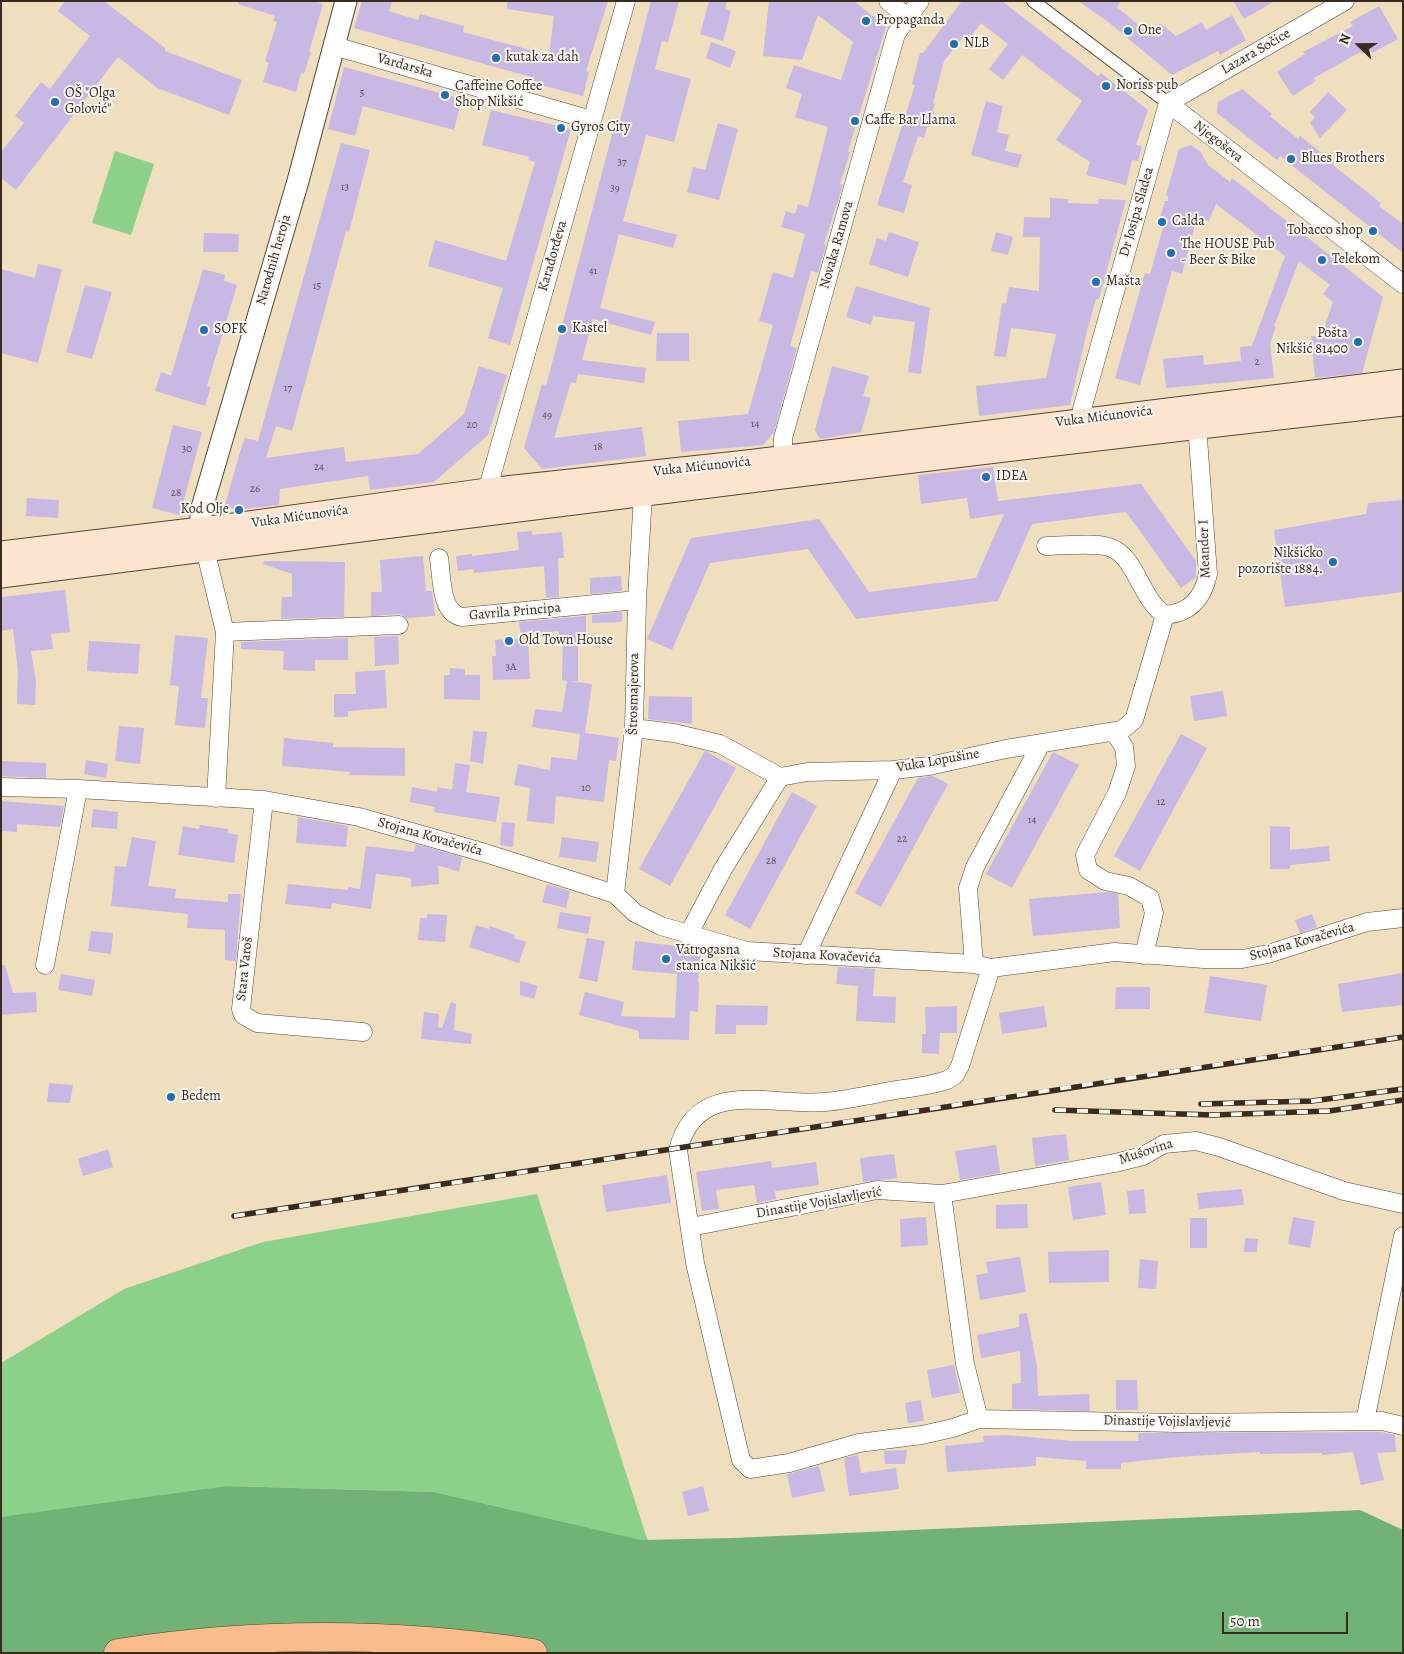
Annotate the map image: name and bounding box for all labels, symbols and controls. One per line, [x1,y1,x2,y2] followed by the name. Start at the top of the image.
[876,13,945,29] place label: Propaganda
[860,15,872,27] marker: Propaganda
[1334,20,1384,70] north arrow
[1138,23,1162,39] place label: One
[1122,25,1134,37] marker: One
[1218,25,1294,79] street label: Lazara Sočice
[1334,31,1355,47] text: N
[964,36,989,52] place label: NLB
[948,38,960,50] marker: NLB
[375,50,435,82] street label: Vardarska
[506,50,579,66] place label: kutak za dah
[490,52,502,64] marker: kutak za dah
[1116,78,1178,94] place label: Noriss pub
[455,79,542,111] place label: Caffeine Coffee Shop Nikšić
[1100,80,1112,92] marker: Noriss pub
[65,86,116,118] place label: OŠ "Olga Golović"
[360,86,364,100] house number: 5
[439,89,451,101] marker: Caffeine Coffee Shop Nikšić
[49,96,61,108] marker: OŠ "Olga Golović"
[865,113,956,129] place label: Caffe Bar Llama
[849,115,861,127] marker: Caffe Bar Llama
[1190,117,1246,167] street label: Njegoševa
[571,120,630,136] place label: Gyros City
[555,122,567,134] marker: Gyros City
[1301,151,1385,167] place label: Blues Brothers
[1285,153,1297,165] marker: Blues Brothers
[617,155,627,169] house number: 37
[1116,165,1158,259] street label: Dr Josipa Sladea
[341,180,349,194] house number: 13
[610,181,620,195] house number: 39
[816,199,858,291] street label: Novaka Ramova
[253,213,295,307] street label: Narodnih heroja
[1172,214,1205,230] place label: Calda
[1156,216,1168,228] marker: Calda
[535,219,571,293] street label: Karađorđeva
[1287,223,1363,239] place label: Tobacco shop
[1367,225,1379,237] marker: Tobacco shop
[1181,237,1275,270] place label: The HOUSE Pub - Beer & Bike
[1165,247,1177,259] marker: The HOUSE Pub - Beer & Bike
[1332,252,1380,268] place label: Telekom
[1316,254,1328,266] marker: Telekom
[589,264,597,278] house number: 41
[1106,274,1141,290] place label: Mašta
[1090,276,1102,288] marker: Mašta
[313,279,321,293] house number: 15
[572,321,607,337] place label: Kastel
[214,322,247,338] place label: SOFK
[556,323,568,335] marker: Kastel
[198,324,210,336] marker: SOFK
[1276,326,1348,358] place label: Pošta Nikšić 81400
[1352,336,1364,348] marker: Pošta Nikšić 81400
[1254,355,1260,369] house number: 2
[284,381,292,395] house number: 17
[1055,403,1153,431] street label: Vuka Mićunovića
[542,408,552,422] house number: 49
[751,417,759,431] house number: 14
[466,418,478,432] house number: 20
[593,440,603,454] house number: 18
[182,442,192,456] house number: 30
[653,454,751,480] street label: Vuka Mićunovića
[314,460,324,474] house number: 24
[996,469,1027,485] place label: IDEA
[980,471,992,483] marker: IDEA
[250,482,260,496] house number: 26
[171,486,181,500] house number: 28
[180,502,229,518] place label: Kod Olje
[251,502,349,532] street label: Vuka Mićunovića
[233,504,245,516] marker: Kod Olje
[1196,519,1214,579] street label: Meander I
[1238,546,1323,578] place label: Nikšićko pozorište 1884.
[1327,556,1339,568] marker: Nikšićko pozorište 1884.
[468,600,562,624] street label: Gavrila Principa
[519,633,613,649] place label: Old Town House
[503,635,515,647] marker: Old Town House
[625,653,643,735] street label: Štrosmajerova
[506,660,516,674] house number: 3A
[895,745,981,777] street label: Vuka Lopušine
[581,781,591,795] house number: 10
[1157,795,1165,809] house number: 12
[1028,813,1036,827] house number: 14
[376,814,484,860] street label: Stojana Kovačevića
[897,832,907,846] house number: 22
[766,854,776,868] house number: 28
[1248,919,1356,965] street label: Stojana Kovačevića
[233,936,257,1002] street label: Stara Varoš
[676,943,756,976] place label: Vatrogasna stanica Nikšić
[773,945,881,967] street label: Stojana Kovačevića
[660,953,672,965] marker: Vatrogasna stanica Nikšić
[181,1089,221,1105] place label: Bedem
[165,1091,177,1103] marker: Bedem
[1117,1135,1175,1169] street label: Mušovina
[755,1184,883,1222] street label: Dinastije Vojislavljević
[1103,1412,1231,1432] street label: Dinastije Vojislavljević
[1224,1602,1350,1634] scale bar
[1230,1611,1260,1631] text: 50 m

